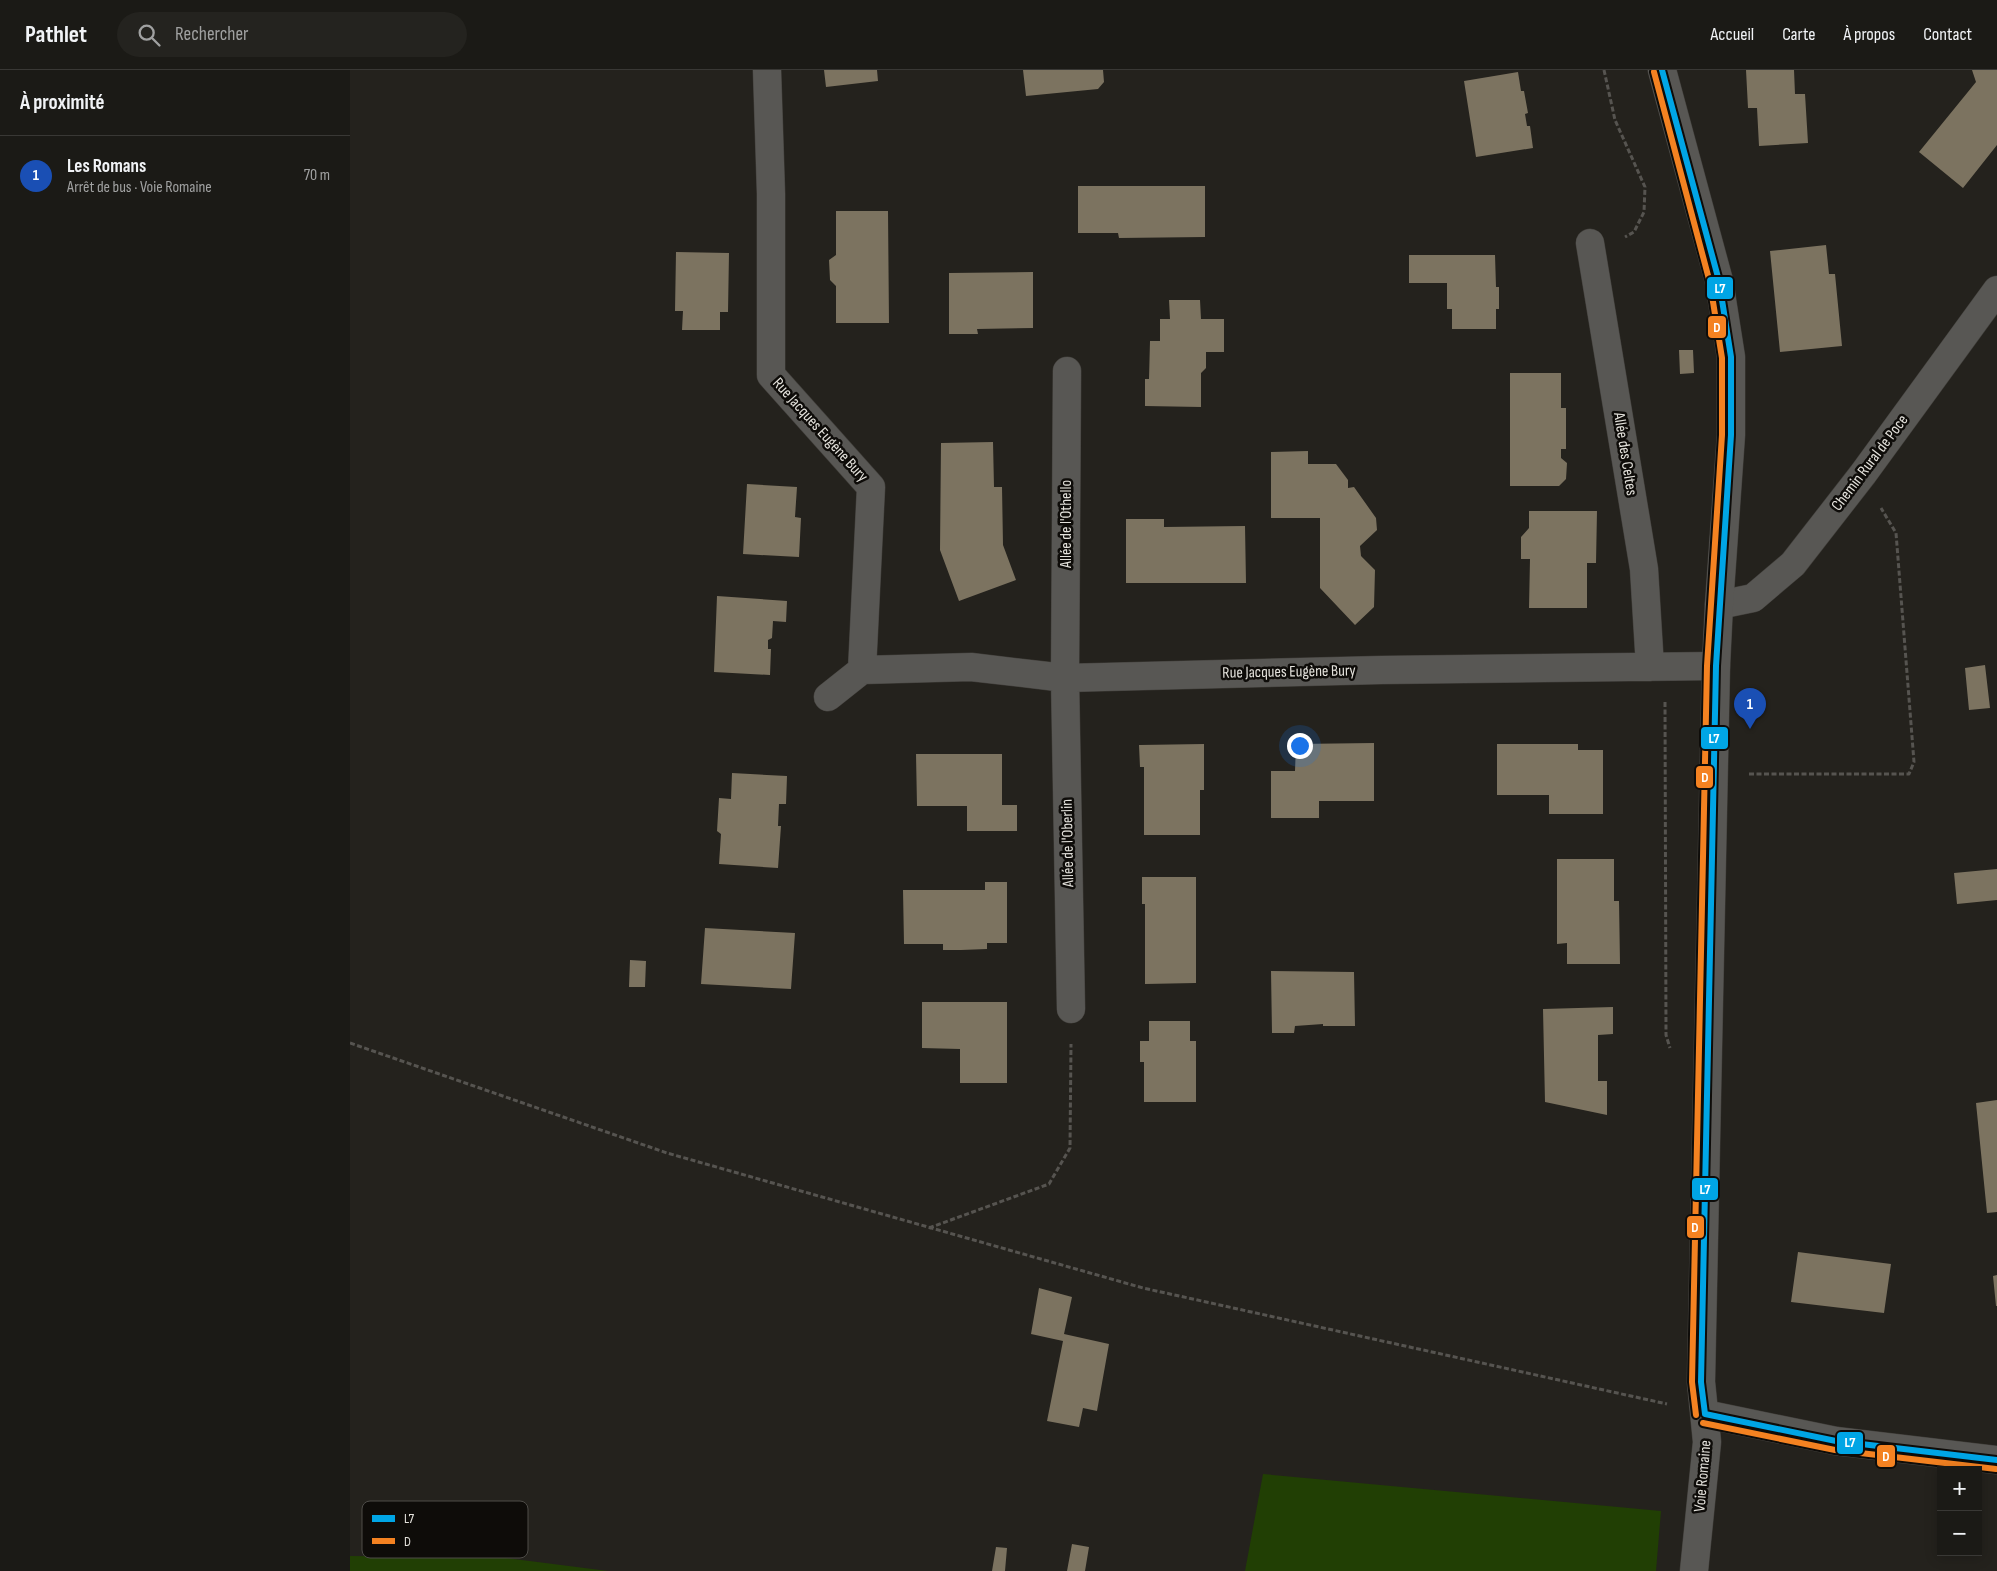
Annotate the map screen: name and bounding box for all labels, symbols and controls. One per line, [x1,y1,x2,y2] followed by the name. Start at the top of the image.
[117,12,467,57] search box
[25,20,87,49] text: Pathlet
[135,21,163,49] icon: search
[175,23,249,46] text: Rechercher
[1710,24,1754,45] text: Accueil
[1782,24,1815,45] text: Carte
[1843,24,1895,45] text: À propos
[1923,24,1972,45] text: Contact
[20,90,105,115] text: À proximité
[67,155,146,178] text: Les Romans
[33,166,39,185] text: 1
[304,166,330,185] text: 70 m
[67,178,212,197] text: Arrêt de bus · Voie Romaine
[1706,276,1734,300] line badge: L7
[1715,280,1726,297] text: L7
[1707,315,1727,339] line badge: D
[1713,319,1721,336] text: D
[768,374,872,486] street label: Rue Jacques Eugène Bury
[1609,410,1641,497] street label: Allée des Celtes
[1828,411,1912,515] street label: Chemin Rural de Poce
[1057,480,1076,569] street label: Allée de l'Othello
[1222,661,1356,683] street label: Rue Jacques Eugène Bury
[1734,688,1766,729] pin: 1
[1700,726,1729,750] line badge: L7
[1709,730,1720,747] text: L7
[1287,733,1313,759] your location
[1695,765,1714,789] line badge: D
[1701,769,1709,786] text: D
[1058,799,1078,888] street label: Allée de l'Oberlin
[1691,1177,1719,1201] line badge: L7
[1700,1181,1711,1198] text: L7
[1686,1215,1705,1239] line badge: D
[1691,1219,1699,1236] text: D
[1836,1431,1864,1455] line badge: L7
[1845,1434,1856,1451] text: L7
[1690,1439,1716,1513] street label: Voie Romaine
[1876,1444,1896,1468] line badge: D
[1882,1448,1890,1465] text: D
[1937,1466,1982,1556] map controls
[1937,1466,1982,1511] button: +
[362,1501,528,1558] legend
[404,1510,415,1527] text: L7
[1937,1511,1982,1556] button: −
[404,1533,411,1550] text: D

